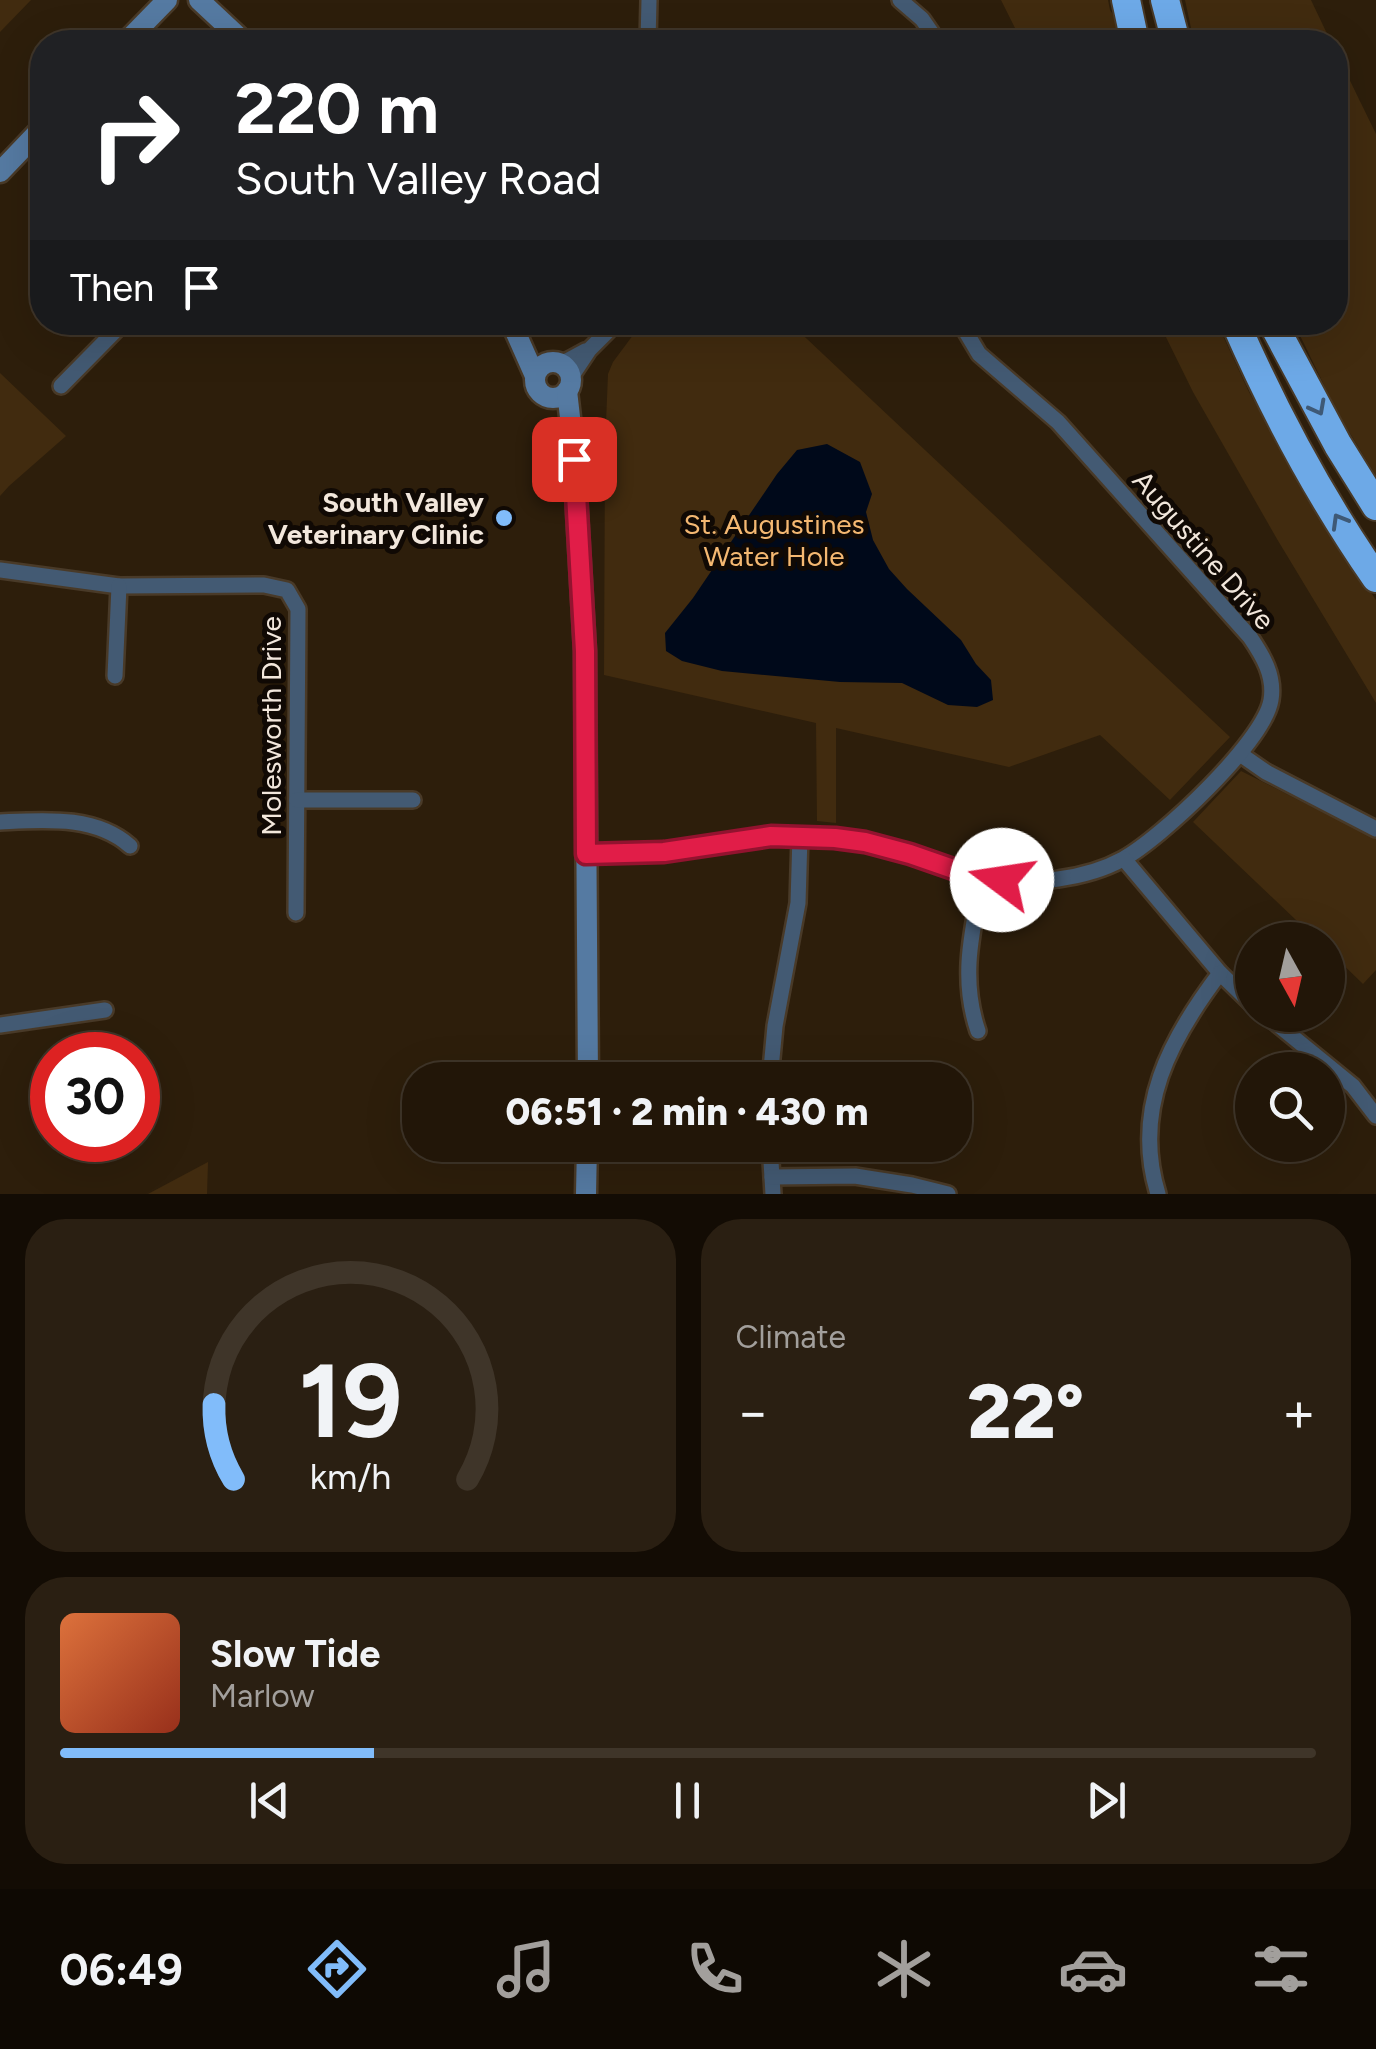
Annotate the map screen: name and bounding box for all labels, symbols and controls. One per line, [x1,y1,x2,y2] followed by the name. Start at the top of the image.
[235,66,439,151] text: 220 m
[70,70,200,200] icon: right
[235,151,602,205] text: South Valley Road
[174,260,229,315] icon: arrive
[70,265,154,311] text: Then
[1306,398,1326,416] one-way arrow
[532,417,617,502] pin
[547,432,602,487] icon: arrive
[1126,464,1282,636] street label: Augustine Drive
[268,485,485,551] place label: South Valley Veterinary Clinic
[493,507,515,529] marker: South Valley Veterinary Clinic
[683,507,865,573] park label: St. Augustines Water Hole
[1332,514,1351,532] one-way arrow
[254,616,288,836] street label: Molesworth Drive
[950,828,1054,932] position arrow
[1235,922,1345,1032] north arrow
[1235,922,1345,1162] map controls
[30,1032,160,1162] speed limit sign: 30
[1235,1052,1345,1162] button: search
[505,1089,869,1135] text: 06:51 · 2 min · 430 m
[736,1318,846,1356] text: Climate
[298,1338,402,1463] text: 19
[967,1367,1084,1457] text: 22°
[736,1379,770,1445] text: −
[1282,1379,1316,1445] text: +
[309,1455,391,1498] text: km/h
[210,1631,380,1677] text: Slow Tide
[210,1677,314,1715] text: Marlow
[242,1773,297,1828] icon: previous
[660,1773,715,1828] icon: pause
[1079,1773,1134,1828] icon: next
[302,1934,372,2004] icon: directions
[491,1934,561,2004] icon: music
[680,1934,750,2004] icon: phone
[869,1934,939,2004] icon: climate
[1058,1934,1128,2004] icon: car
[1246,1934,1316,2004] icon: filters
[59,1942,183,1996] text: 06:49

